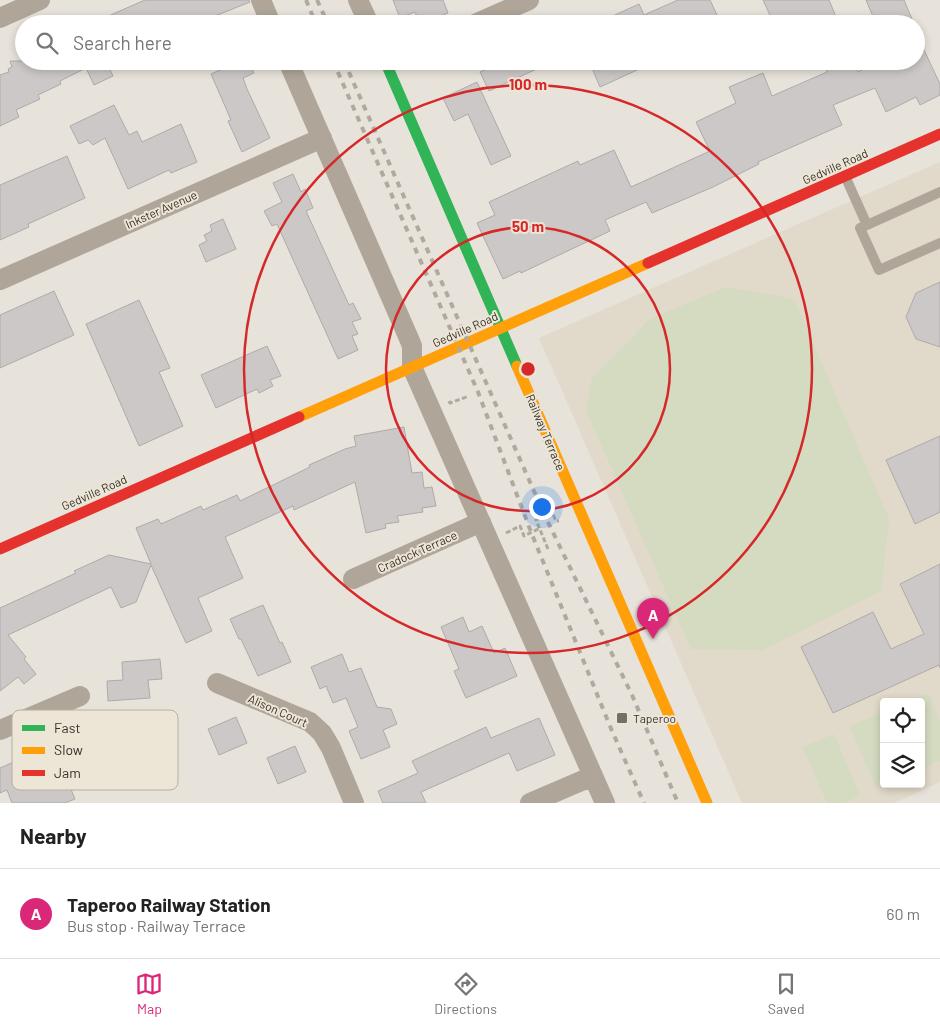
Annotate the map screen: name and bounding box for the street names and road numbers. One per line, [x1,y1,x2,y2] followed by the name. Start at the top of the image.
[800,145,870,187] street label: Gedville Road
[123,187,199,231] street label: Inkster Avenue
[430,308,500,350] street label: Gedville Road
[524,392,568,472] street label: Railway Terrace
[59,471,129,513] street label: Gedville Road
[375,527,459,575] street label: Cradock Terrace
[246,691,310,729] street label: Alison Court

